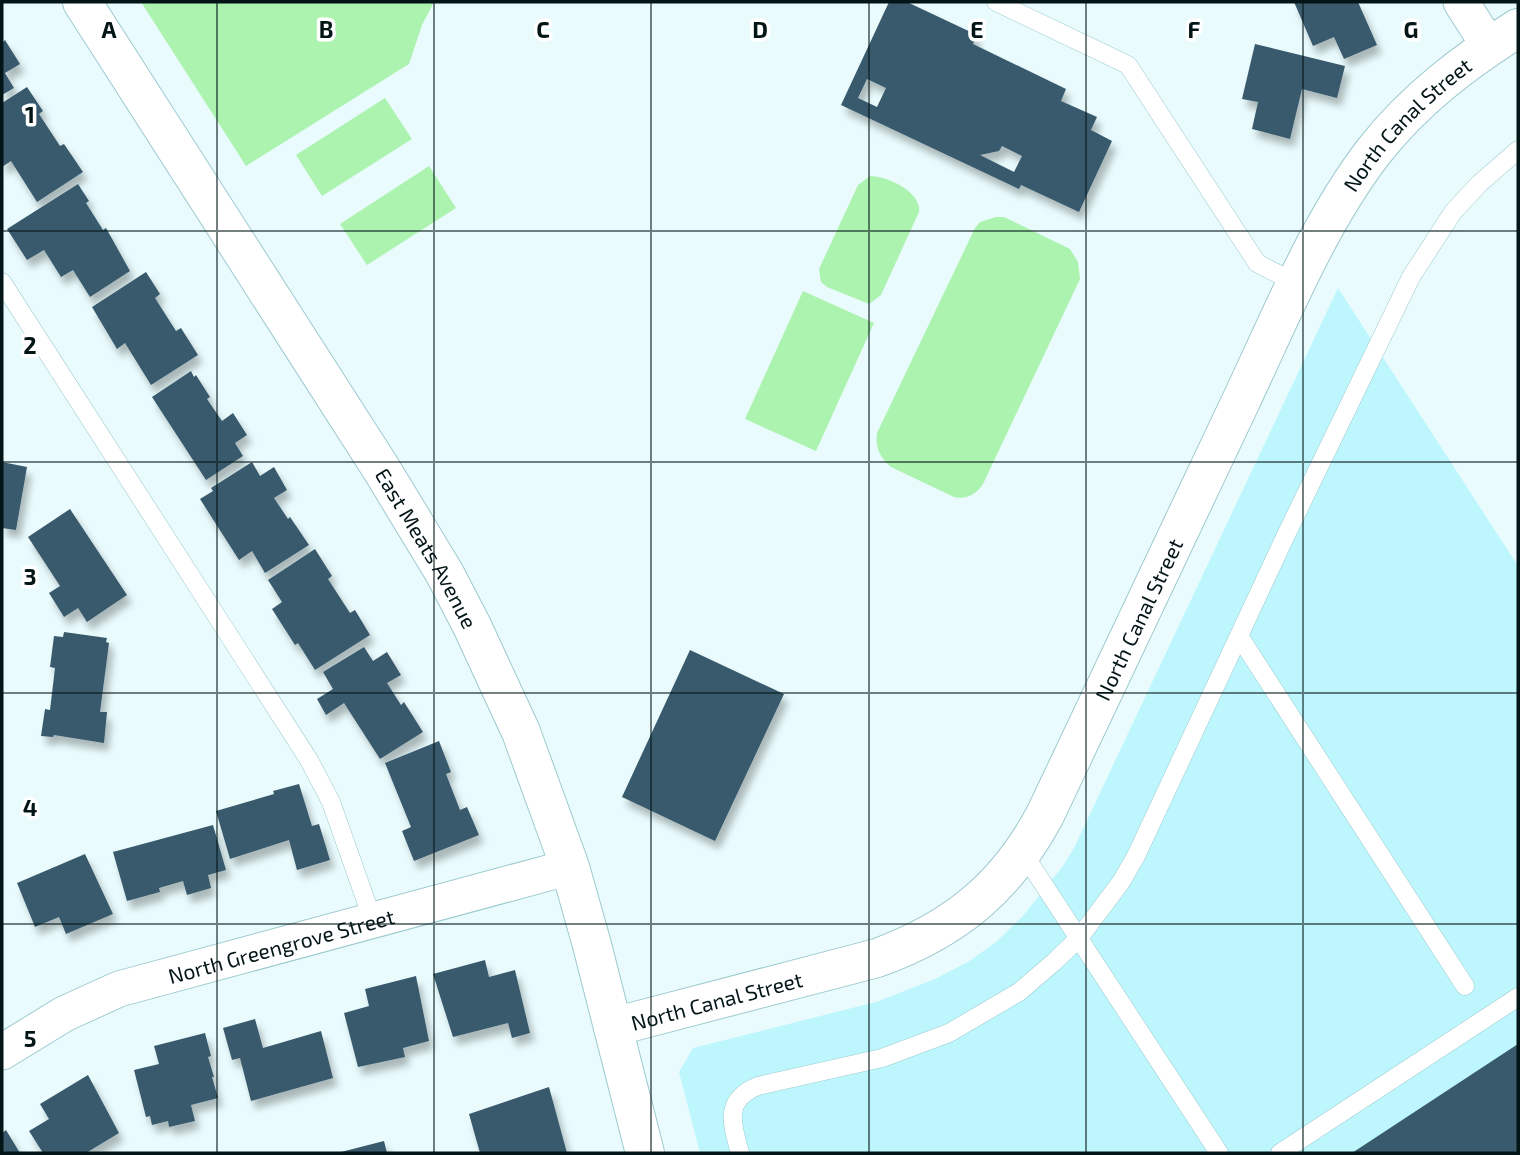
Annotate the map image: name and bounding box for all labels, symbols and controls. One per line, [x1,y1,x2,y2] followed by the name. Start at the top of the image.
[101,15,117,43] text: A
[319,15,333,43] text: B
[536,15,550,43] text: C
[752,15,768,43] text: D
[970,15,984,43] text: E
[1188,15,1201,43] text: F
[1404,15,1418,43] text: G
[1337,52,1476,195] street label: North Canal Street
[25,100,35,128] text: 1
[23,331,37,359] text: 2
[371,463,483,632] street label: East Meats Avenue
[1089,534,1187,704] street label: North Canal Street
[23,562,37,590] text: 3
[23,793,37,821] text: 4
[165,903,397,988] street label: North Greengrove Street
[628,966,805,1034] street label: North Canal Street
[24,1024,36,1052] text: 5

